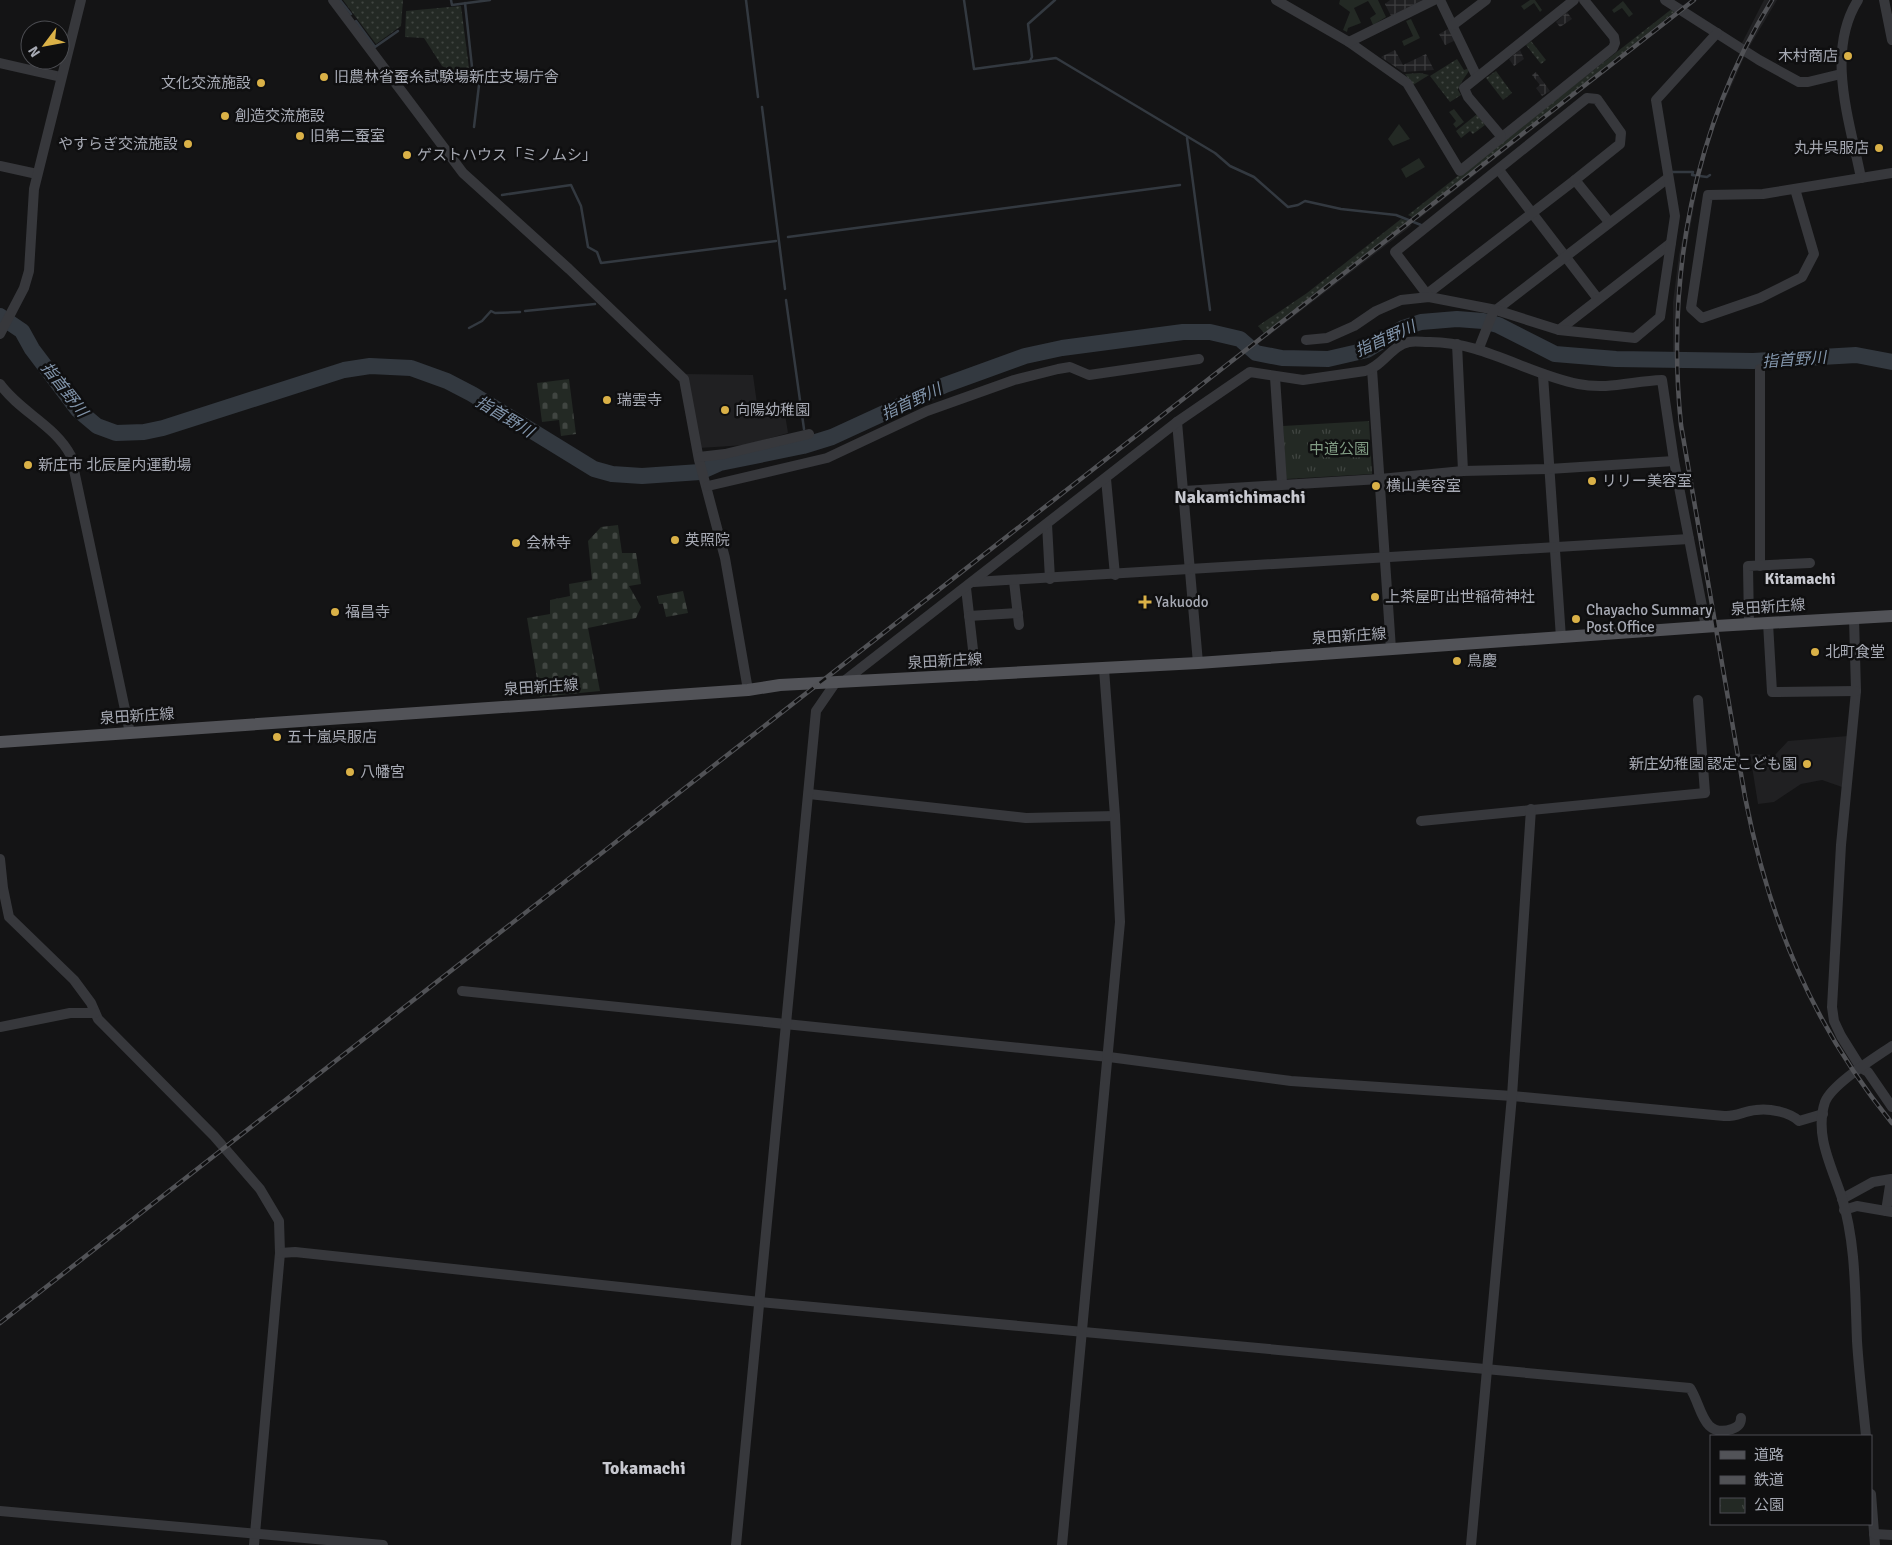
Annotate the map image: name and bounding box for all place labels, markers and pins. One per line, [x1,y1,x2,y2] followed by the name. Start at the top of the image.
[1778,47,1838,65] place label: 木村商店
[1842,50,1854,62] marker: 木村商店
[334,68,559,86] place label: 旧農林省蚕糸試験場新庄支場庁舎
[318,71,330,83] marker: 旧農林省蚕糸試験場新庄支場庁舎
[161,74,251,92] place label: 文化交流施設
[255,77,267,89] marker: 文化交流施設
[235,107,325,125] place label: 創造交流施設
[219,110,231,122] marker: 創造交流施設
[310,127,385,145] place label: 旧第二蚕室
[294,130,306,142] marker: 旧第二蚕室
[58,135,178,153] place label: やすらぎ交流施設
[182,138,194,150] marker: やすらぎ交流施設
[1794,139,1869,157] place label: 丸井呉服店
[1873,142,1885,154] marker: 丸井呉服店
[417,146,597,164] place label: ゲストハウス「ミノムシ」
[401,149,413,161] marker: ゲストハウス「ミノムシ」
[617,391,662,409] place label: 瑞雲寺
[601,394,613,406] marker: 瑞雲寺
[735,401,810,419] place label: 向陽幼稚園
[719,404,731,416] marker: 向陽幼稚園
[38,456,191,474] place label: 新庄市 北辰屋内運動場
[22,459,34,471] marker: 新庄市 北辰屋内運動場
[1602,472,1692,490] place label: リリー美容室
[1586,475,1598,487] marker: リリー美容室
[1386,477,1461,495] place label: 横山美容室
[1370,480,1382,492] marker: 横山美容室
[685,531,730,549] place label: 英照院
[526,534,571,552] place label: 会林寺
[669,534,681,546] marker: 英照院
[510,537,522,549] marker: 会林寺
[1385,588,1535,606] place label: 上茶屋町出世稲荷神社
[1369,591,1381,603] marker: 上茶屋町出世稲荷神社
[1155,593,1209,611] place label: Yakuodo
[1139,596,1151,608] marker: Yakuodo
[1586,601,1712,636] place label: Chayacho Summary Post Office
[345,603,390,621] place label: 福昌寺
[329,606,341,618] marker: 福昌寺
[1570,613,1582,625] marker: Chayacho Summary Post Office
[1825,643,1885,661] place label: 北町食堂
[1809,646,1821,658] marker: 北町食堂
[1467,652,1497,670] place label: 鳥慶
[1451,655,1463,667] marker: 鳥慶
[287,728,377,746] place label: 五十嵐呉服店
[271,731,283,743] marker: 五十嵐呉服店
[1629,755,1797,773] place label: 新庄幼稚園 認定こども園
[1801,758,1813,770] marker: 新庄幼稚園 認定こども園
[360,763,405,781] place label: 八幡宮
[344,766,356,778] marker: 八幡宮

